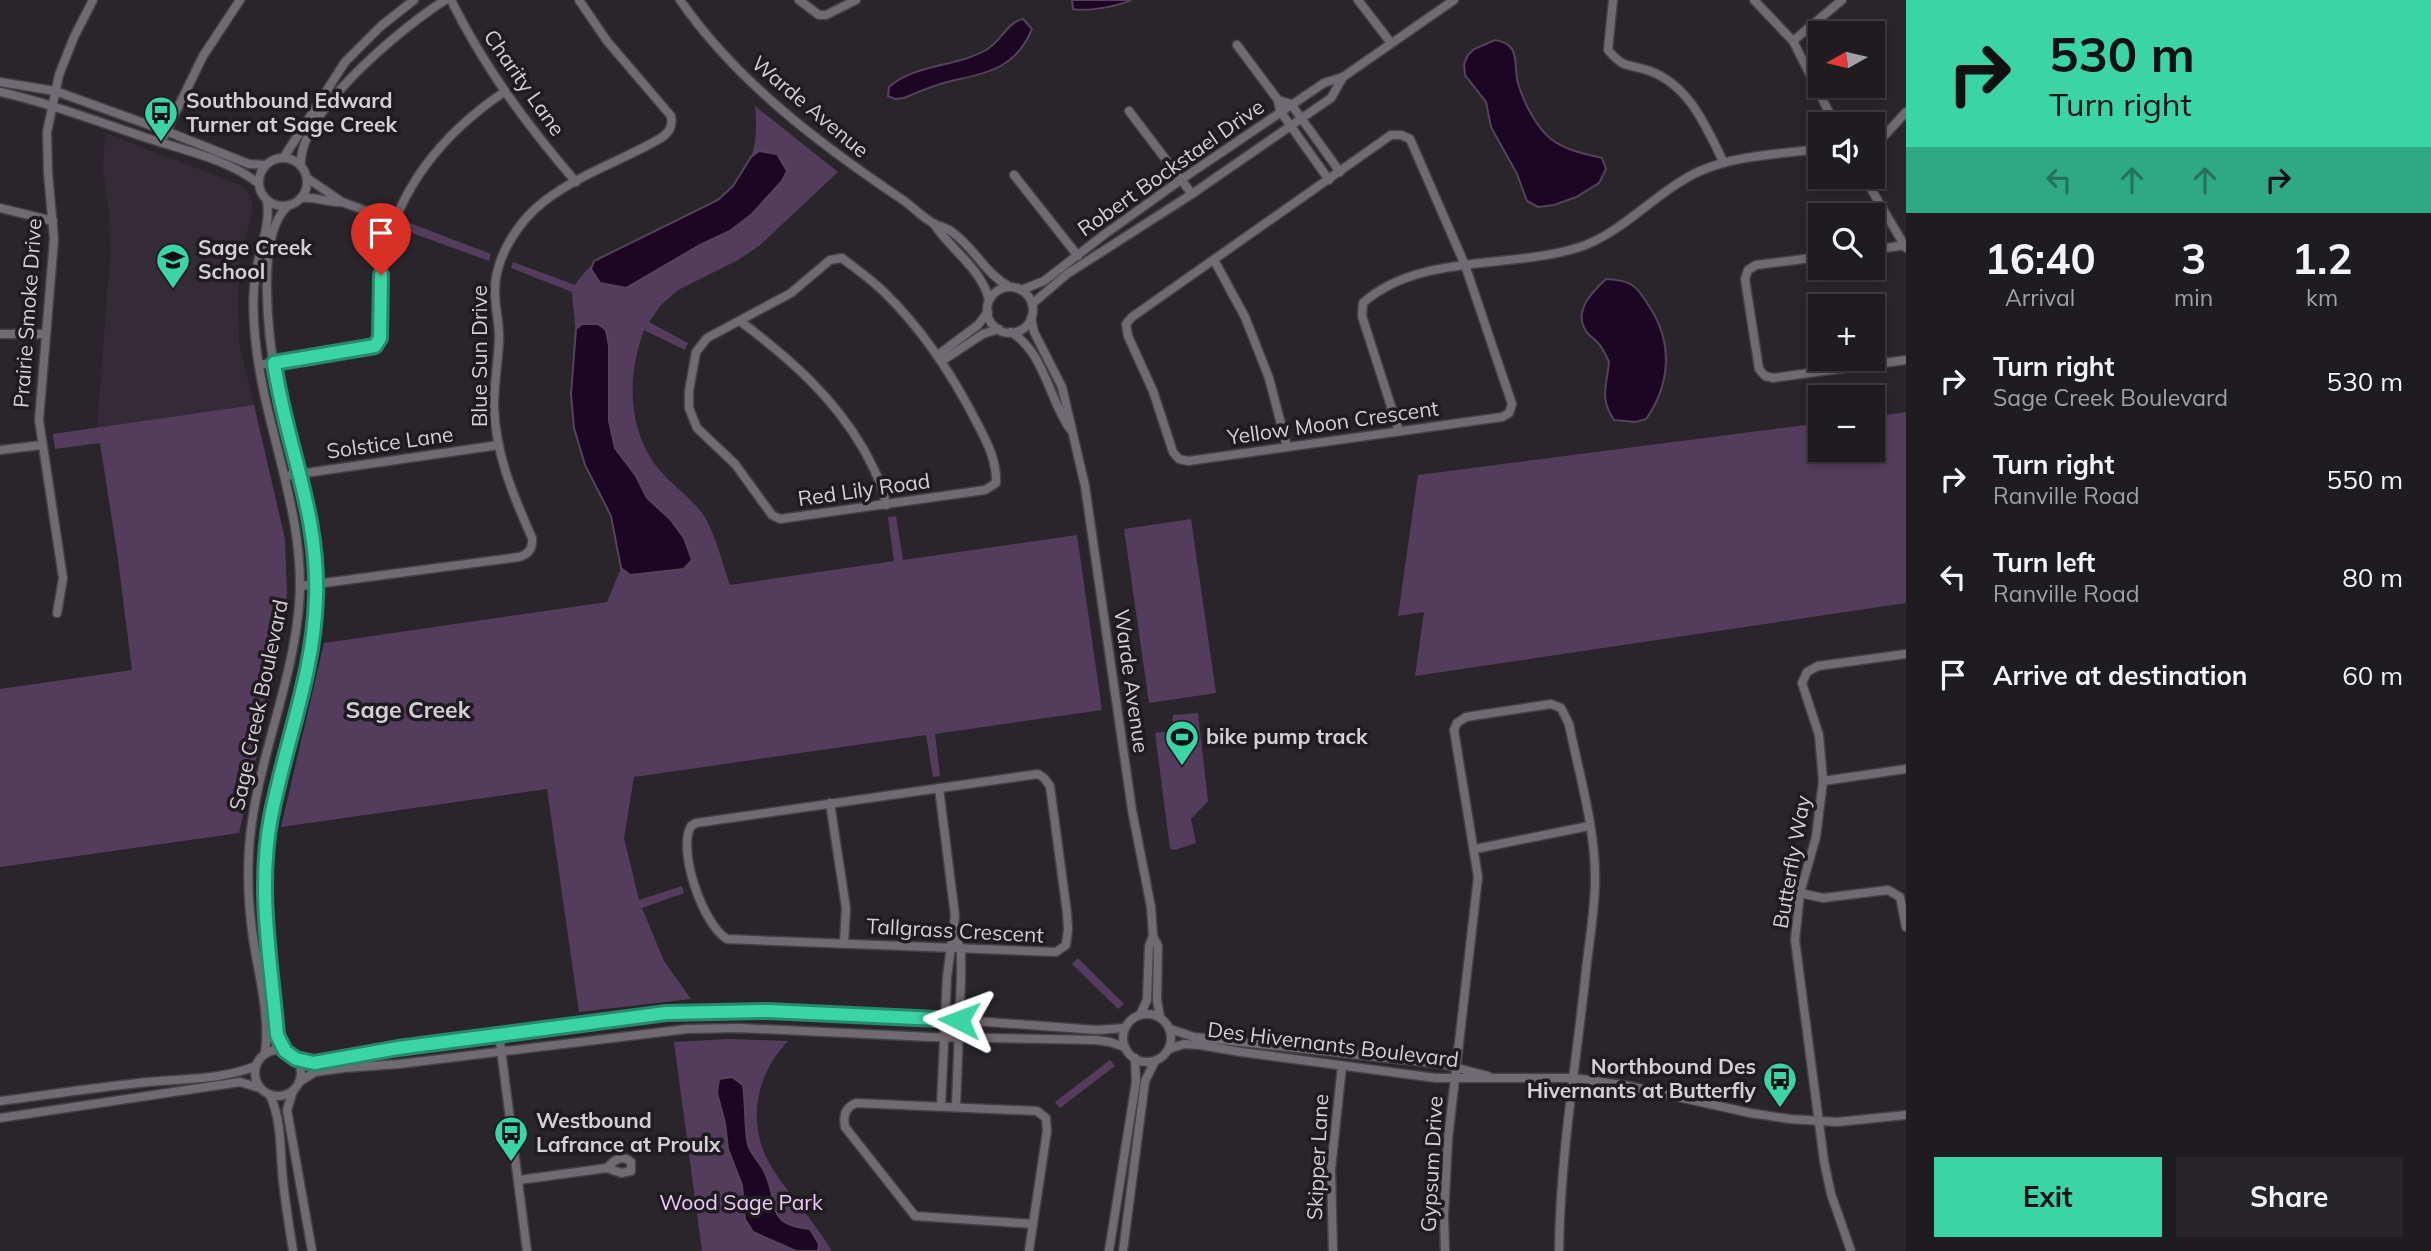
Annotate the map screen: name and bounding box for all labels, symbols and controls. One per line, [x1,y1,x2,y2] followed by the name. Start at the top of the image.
[1808,21,1885,98] north arrow
[1808,21,1885,462] map controls
[2049,23,2195,84] text: 530 m
[479,24,571,141] street label: Charity Lane
[1934,28,2025,119] icon: right
[747,50,874,163] street label: Warde Avenue
[2049,84,2192,124] text: Turn right
[186,87,397,137] place label: Southbound Edward Turner at Sage Creek
[1072,93,1269,241] street label: Robert Bockstael Drive
[142,94,180,143] bus stop icon: Southbound Edward Turner at Sage Creek
[1808,112,1885,189] button: sound
[2040,161,2078,199] icon: left
[2113,161,2151,199] icon: ahead
[2186,161,2224,199] icon: ahead
[2259,161,2297,199] icon: right
[351,203,411,275] pin
[1808,203,1885,280] button: search
[362,214,400,252] icon: arrive
[7,217,47,409] street label: Prairie Smoke Drive
[1984,232,2096,285] text: 16:40
[2181,232,2206,285] text: 3
[2292,232,2353,285] text: 1.2
[198,234,312,284] place label: Sage Creek School
[154,241,192,290] school or university icon: Sage Creek School
[2005,283,2075,312] text: Arrival
[2174,283,2213,312] text: min
[2306,283,2338,312] text: km
[466,285,492,427] street label: Blue Sun Drive
[1808,294,1885,371] button: +
[1993,350,2114,383] text: Turn right
[1934,362,1972,400] icon: right
[2327,365,2403,398] text: 530 m
[1993,383,2228,412] text: Sage Creek Boulevard
[1808,385,1885,462] button: −
[1225,394,1440,450] street label: Yellow Moon Crescent
[325,420,455,464] street label: Solstice Lane
[1993,448,2114,481] text: Turn right
[1934,460,1972,498] icon: right
[2327,463,2403,496] text: 550 m
[796,467,932,511] street label: Red Lily Road
[1993,481,2140,510] text: Ranville Road
[1993,546,2095,579] text: Turn left
[1934,558,1972,596] icon: left
[2342,561,2403,594] text: 80 m
[1993,579,2140,608] text: Ranville Road
[223,597,293,812] street label: Sage Creek Boulevard
[1109,607,1155,754] street label: Warde Avenue
[1934,656,1972,694] icon: arrive
[1993,659,2248,692] text: Arrive at destination
[2342,659,2403,692] text: 60 m
[346,695,472,724] district label: Sage Creek
[1163,718,1201,767] sports icon: bike pump track
[1206,723,1368,749] place label: bike pump track
[1767,793,1816,930] street label: Butterfly Way
[866,912,1044,948] street label: Tallgrass Crescent
[922,983,996,1057] position arrow
[1206,1016,1460,1072] street label: Des Hivernants Boulevard
[1527,1053,1757,1103] place label: Northbound Des Hivernants at Butterfly
[1761,1060,1799,1109] bus stop icon: Northbound Des Hivernants at Butterfly
[1301,1093,1333,1221] street label: Skipper Lane
[1414,1095,1448,1233] street label: Gypsum Drive
[536,1107,721,1157] place label: Westbound Lafrance at Proulx
[492,1114,530,1163] bus stop icon: Westbound Lafrance at Proulx
[1934,1157,2162,1237] button: Exit
[2176,1157,2403,1237] button: Share
[659,1189,823,1215] park label: Wood Sage Park

